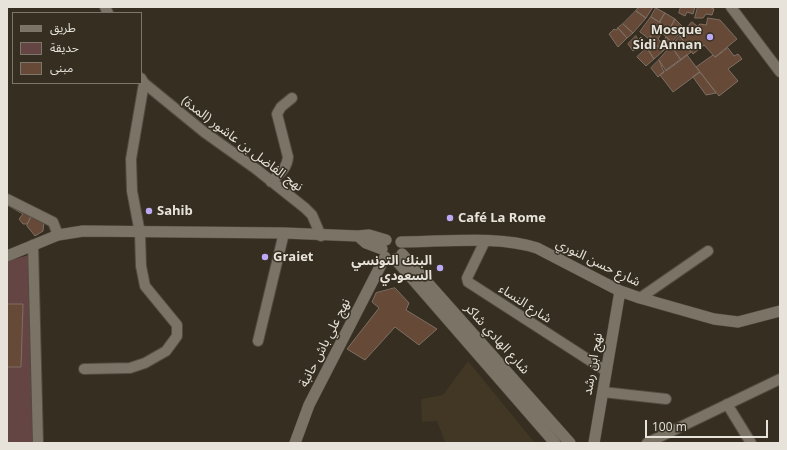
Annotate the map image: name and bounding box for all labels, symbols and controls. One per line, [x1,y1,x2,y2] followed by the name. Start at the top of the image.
[12,12,142,84] legend
[50,19,76,36] text: طريق
[633,22,702,53] place label: Mosque Sidi Annan
[705,32,715,42] marker: Mosque Sidi Annan
[50,39,79,56] text: حديقة
[50,59,73,76] text: مبنى
[178,93,306,195] street label: نهج الفاضل بن عاشور (المدة)
[157,203,193,219] place label: Sahib
[144,206,154,216] marker: Sahib
[458,210,546,226] place label: Café La Rome
[445,213,455,223] marker: Café La Rome
[553,236,643,290] street label: شارع حسن النوري
[273,249,313,265] place label: Graiet
[260,252,270,262] marker: Graiet
[351,253,432,284] place label: البنك التونسي السعودي
[435,263,445,273] marker: البنك التونسي السعودي
[496,281,554,327] street label: شارع النساء
[296,296,354,390] street label: نهج علي باش حانبة
[461,301,533,377] street label: شارع الهادي شاكر
[580,332,606,396] street label: نهج ابن رشد
[647,412,770,438] scale bar
[652,418,687,435] text: 100 m

